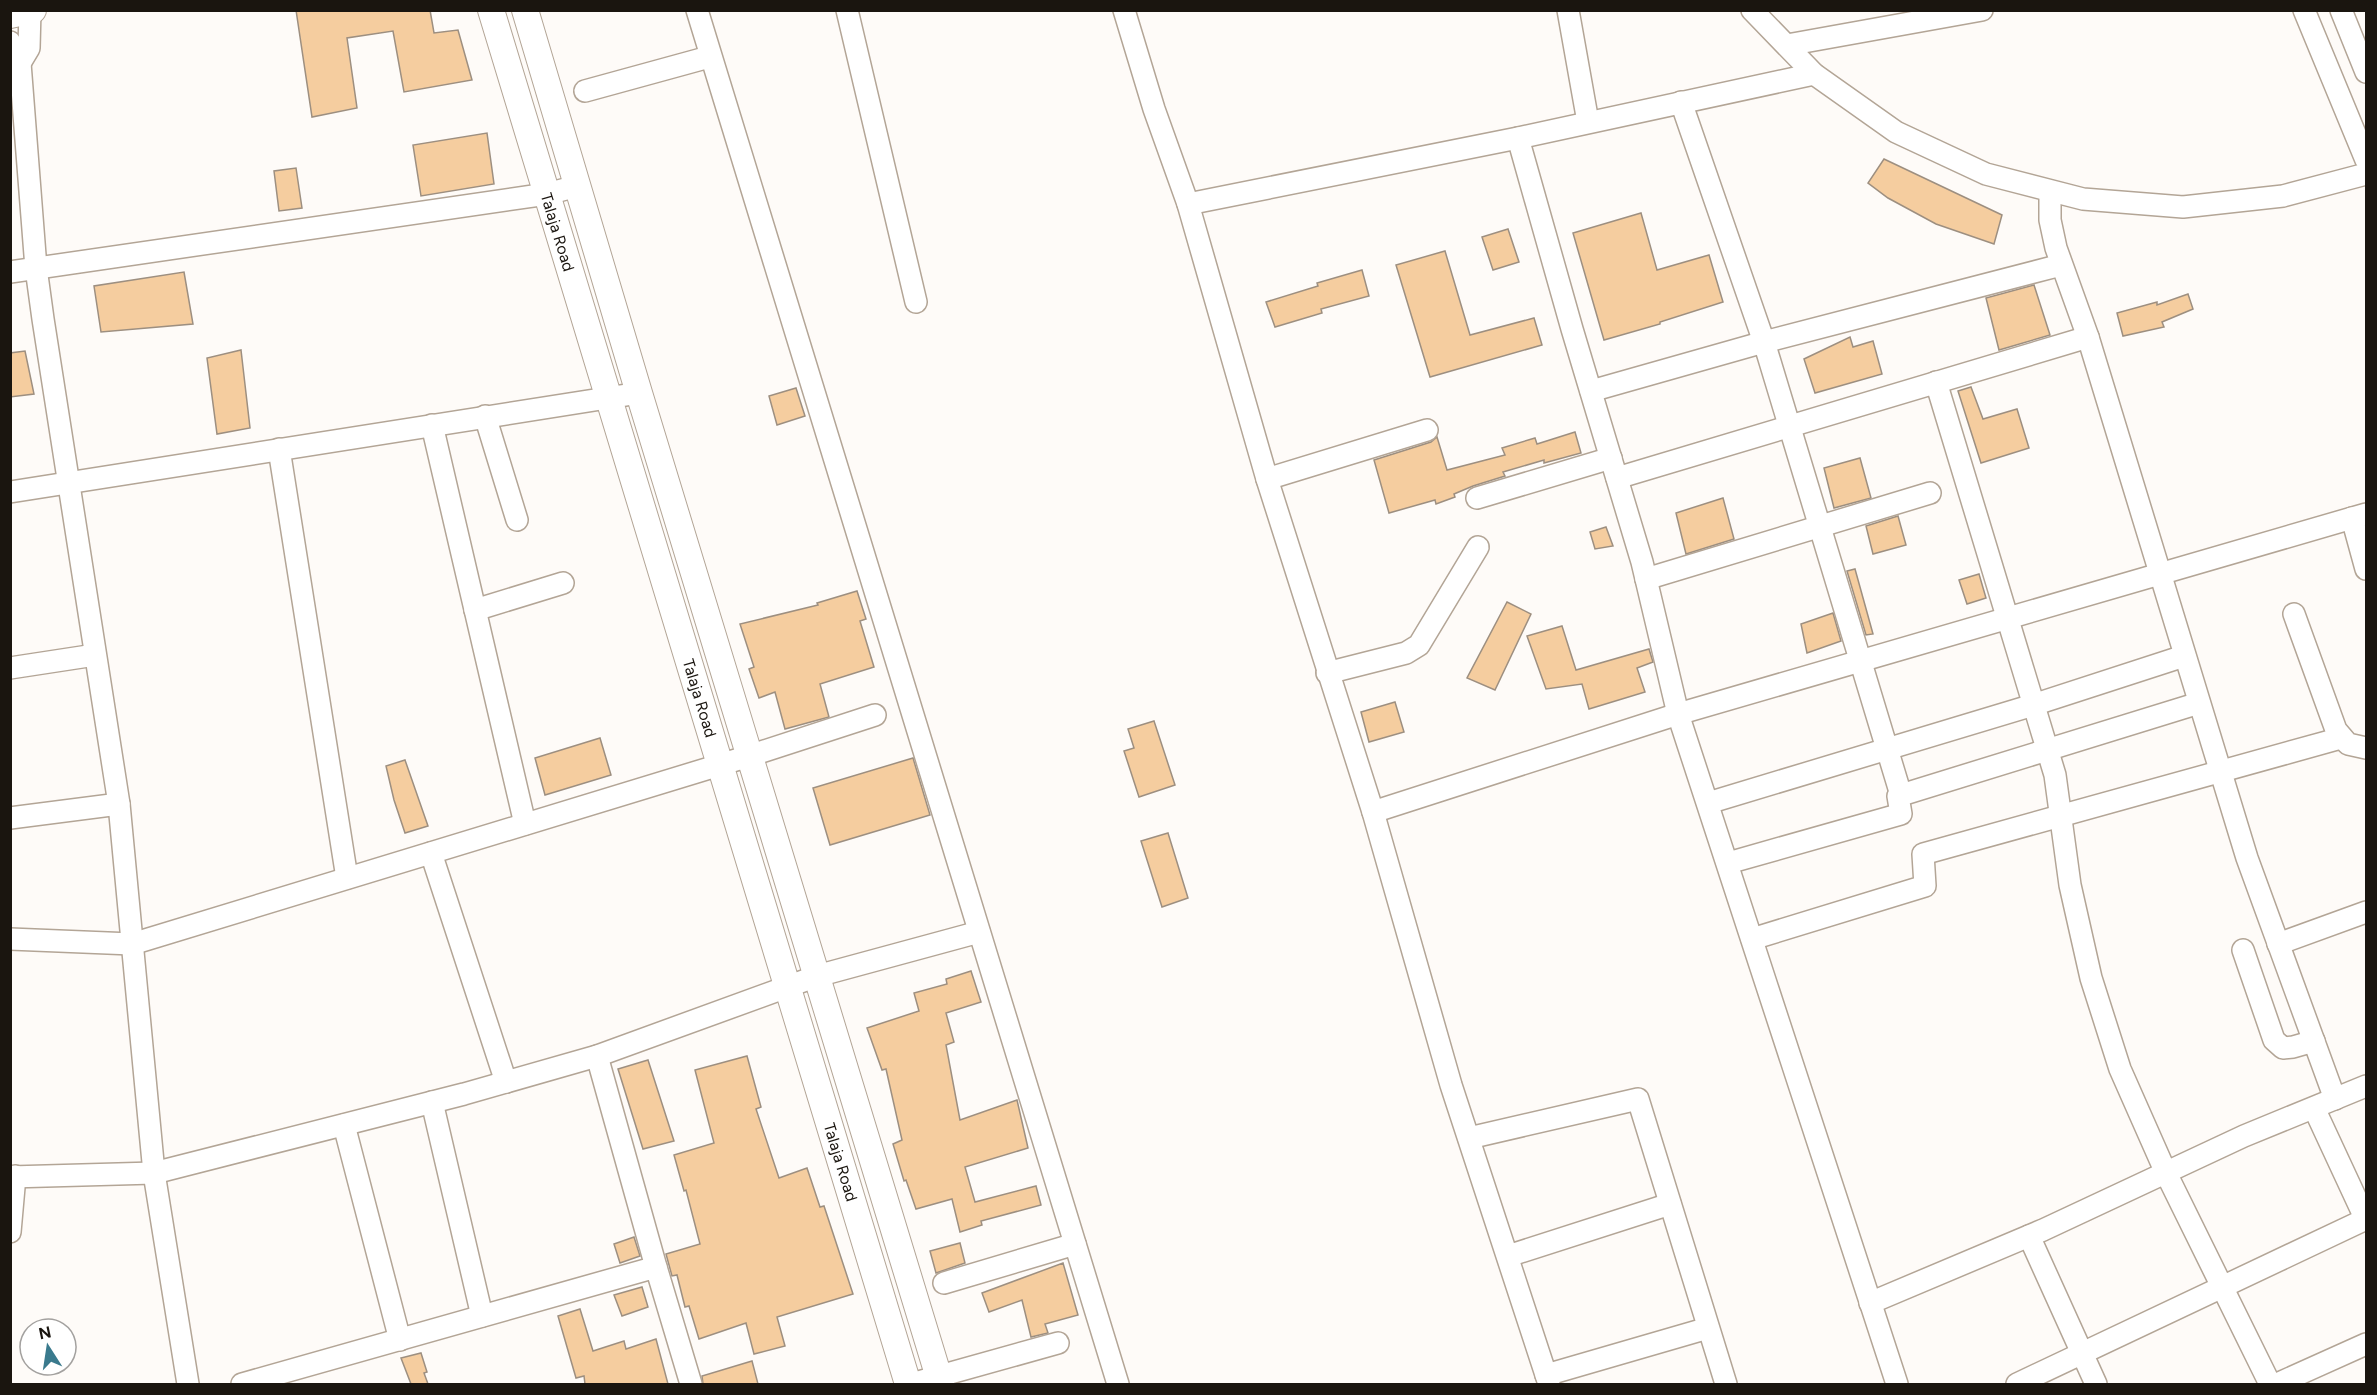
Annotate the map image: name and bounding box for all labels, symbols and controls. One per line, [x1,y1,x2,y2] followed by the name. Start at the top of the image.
[537,191,578,274] street label: Talaja Road
[679,657,720,740] street label: Talaja Road
[820,1121,861,1204] street label: Talaja Road
[18,1317,78,1377] north arrow
[37,1322,53,1343] text: N

